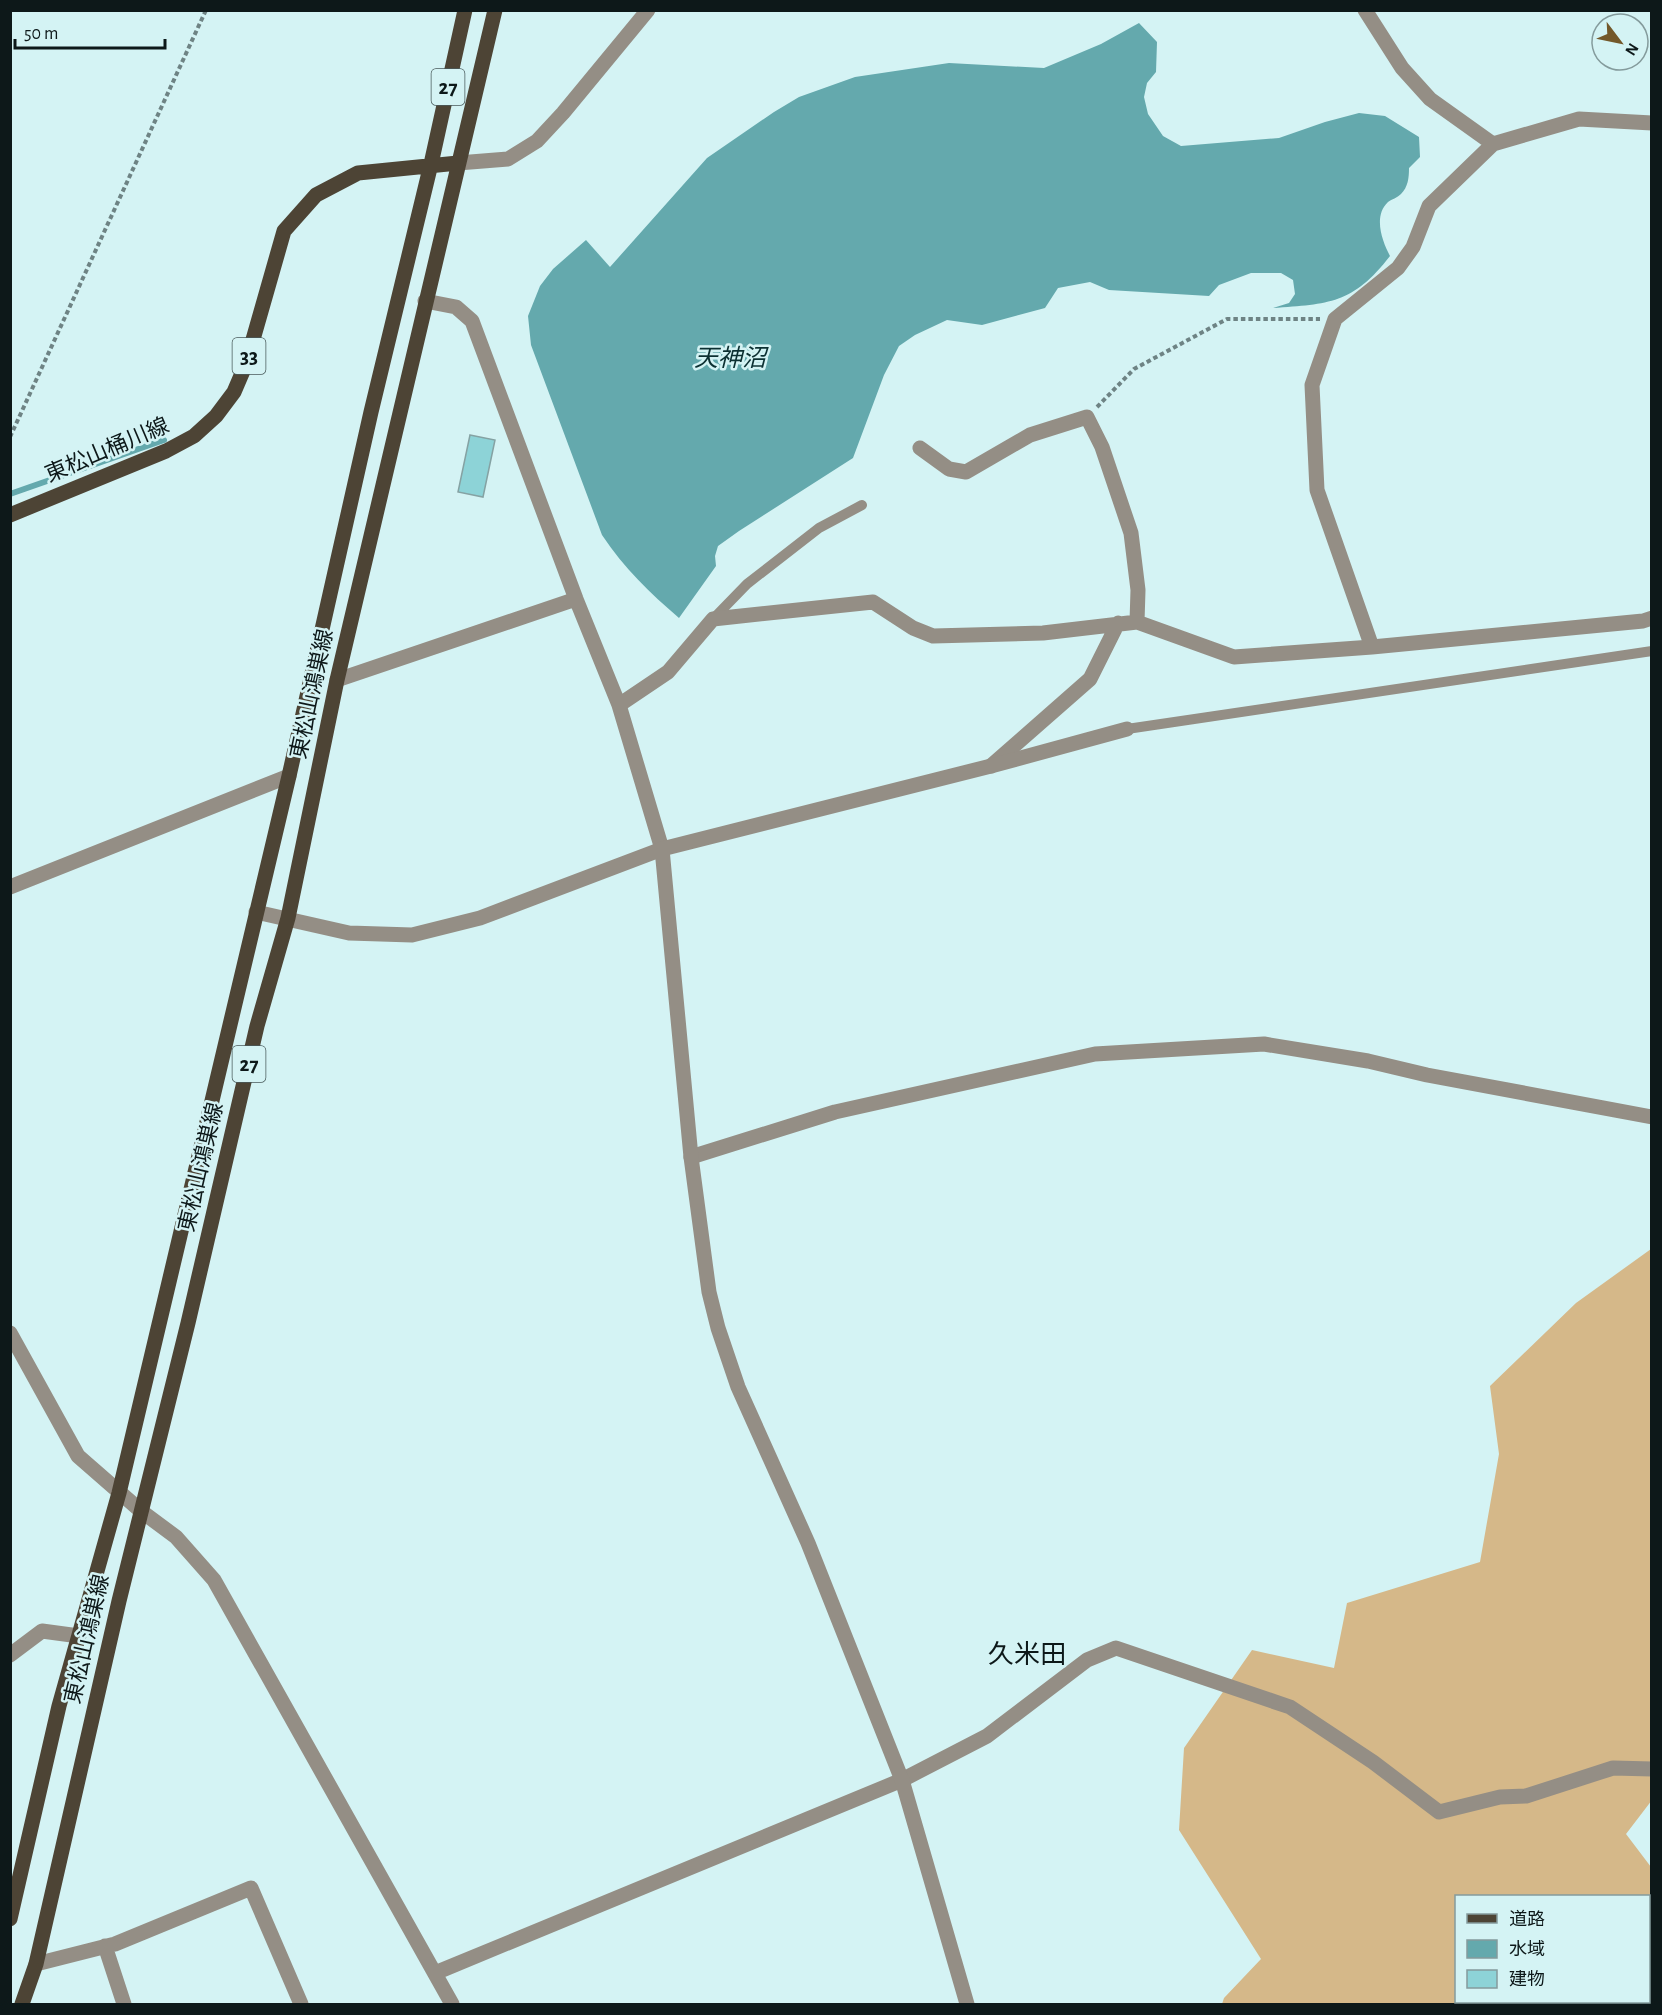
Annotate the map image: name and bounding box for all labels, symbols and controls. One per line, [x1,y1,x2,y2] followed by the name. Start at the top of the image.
[15,12,165,50] scale bar
[1590,12,1650,72] north arrow
[24,25,58,43] text: 50 m
[1622,40,1642,58] text: N
[432,69,464,105] road number: 27
[232,338,266,374] road number: 33
[694,345,769,371] water label: 天神沼
[42,413,172,486] street label: 東松山桶川線
[287,627,336,761] street label: 東松山鴻巣線
[232,1046,266,1082] road number: 27
[174,1100,227,1234] street label: 東松山鴻巣線
[60,1572,113,1706] street label: 東松山鴻巣線
[988,1640,1066,1668] district label: 久米田
[1455,1895,1650,2003] legend
[1509,1909,1545,1929] text: 道路
[1509,1940,1545,1959] text: 水域
[1509,1969,1545,1989] text: 建物

